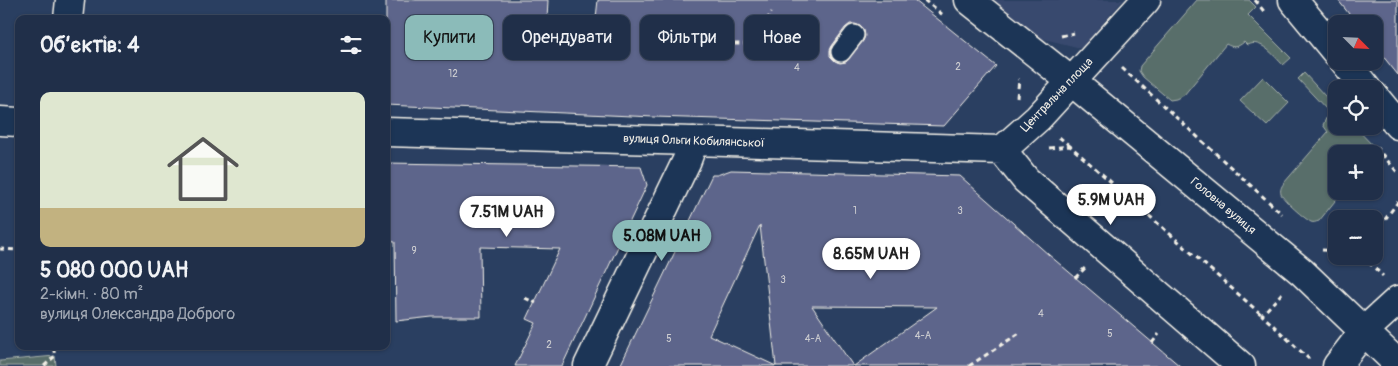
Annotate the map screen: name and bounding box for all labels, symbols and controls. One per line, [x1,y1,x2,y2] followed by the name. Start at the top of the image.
[405,15,493,60] chip: Купити
[503,15,630,60] chip: Орендувати
[640,15,734,60] chip: Фільтри
[744,15,819,60] chip: Нове
[1328,15,1382,70] north arrow
[1328,15,1383,265] map controls
[337,31,365,59] icon: filters
[40,32,139,59] text: Об’єктів: 4
[1018,54,1097,135] street label: Центральна площа
[955,61,961,73] house number: 2
[794,62,800,74] house number: 4
[448,68,458,80] house number: 12
[1328,80,1383,135] button: locate
[158,124,248,214] icon: home
[623,131,765,151] street label: вулиця Ольги Кобилянської
[1328,145,1383,200] button: +
[1187,174,1259,238] street label: Головна вулиця
[1059,184,1163,226] pin: 5.9M UAH
[1078,190,1144,210] text: 5.9M UAH
[450,196,564,238] pin: 7.51M UAH
[471,202,544,222] text: 7.51M UAH
[853,205,857,217] house number: 1
[957,205,963,217] house number: 3
[1328,210,1383,265] button: −
[605,220,719,262] pin: 5.08M UAH
[623,226,701,246] text: 5.08M UAH
[814,238,928,280] pin: 8.65M UAH
[833,244,909,264] text: 8.65M UAH
[411,245,417,257] house number: 9
[40,257,188,284] text: 5 080 000 UAH
[780,274,786,286] house number: 3
[40,284,143,304] text: 2-кімн. · 80 m²
[40,304,235,324] text: вулиця Олександра Доброго
[1038,308,1044,320] house number: 4
[1107,328,1113,340] house number: 5
[915,330,932,342] house number: 4-А
[666,333,672,345] house number: 5
[805,333,822,345] house number: 4-А
[546,339,552,351] house number: 2

